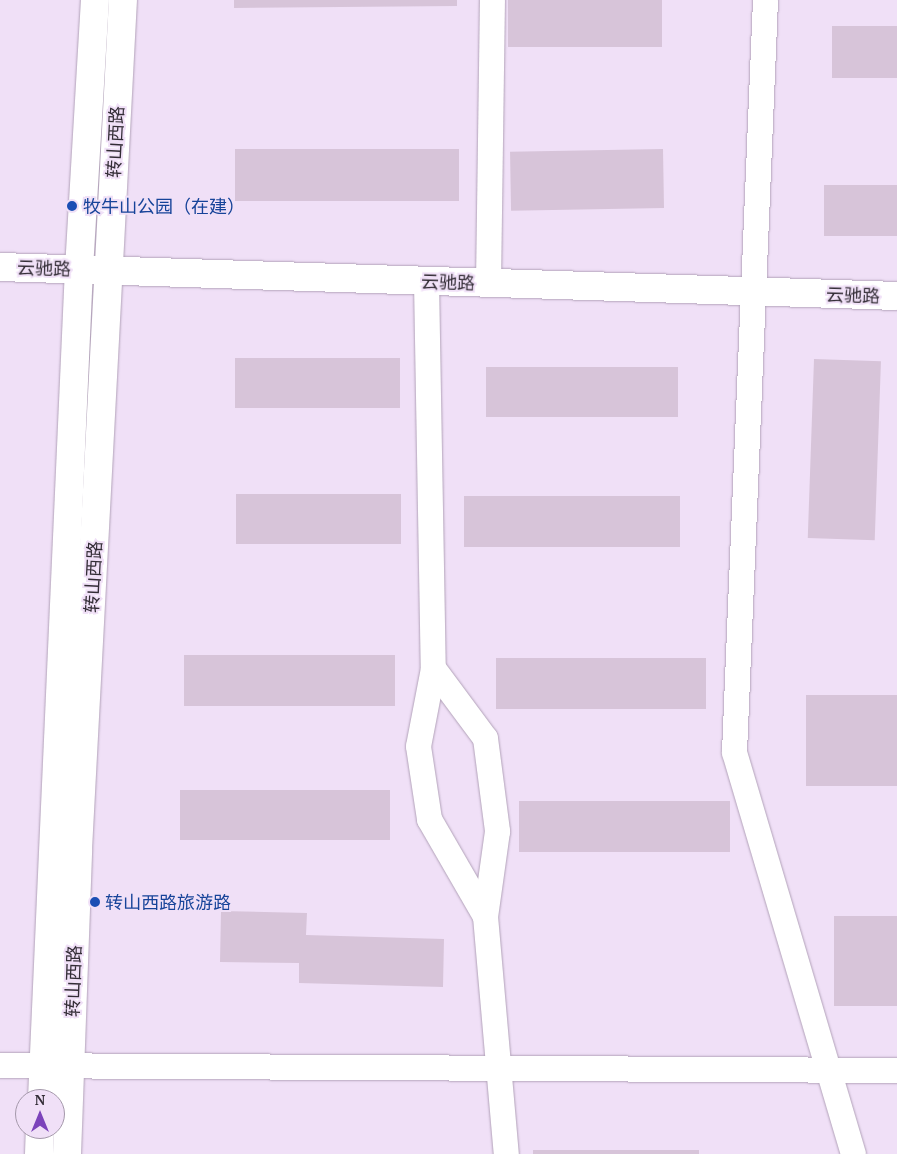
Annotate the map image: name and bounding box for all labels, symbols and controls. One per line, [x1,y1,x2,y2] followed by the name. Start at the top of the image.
[102,105,128,179] street label: 转山西路
[83,195,245,217] place label: 牧牛山公园（在建）
[65,199,79,213] marker: 牧牛山公园（在建）
[17,256,71,280] street label: 云驰路
[421,270,475,294] street label: 云驰路
[826,283,880,307] street label: 云驰路
[80,540,106,614] street label: 转山西路
[105,891,231,913] place label: 转山西路旅游路
[89,896,101,908] marker: 转山西路旅游路
[61,945,85,1017] street label: 转山西路
[15,1089,65,1139] north arrow
[35,1090,45,1109] text: N

